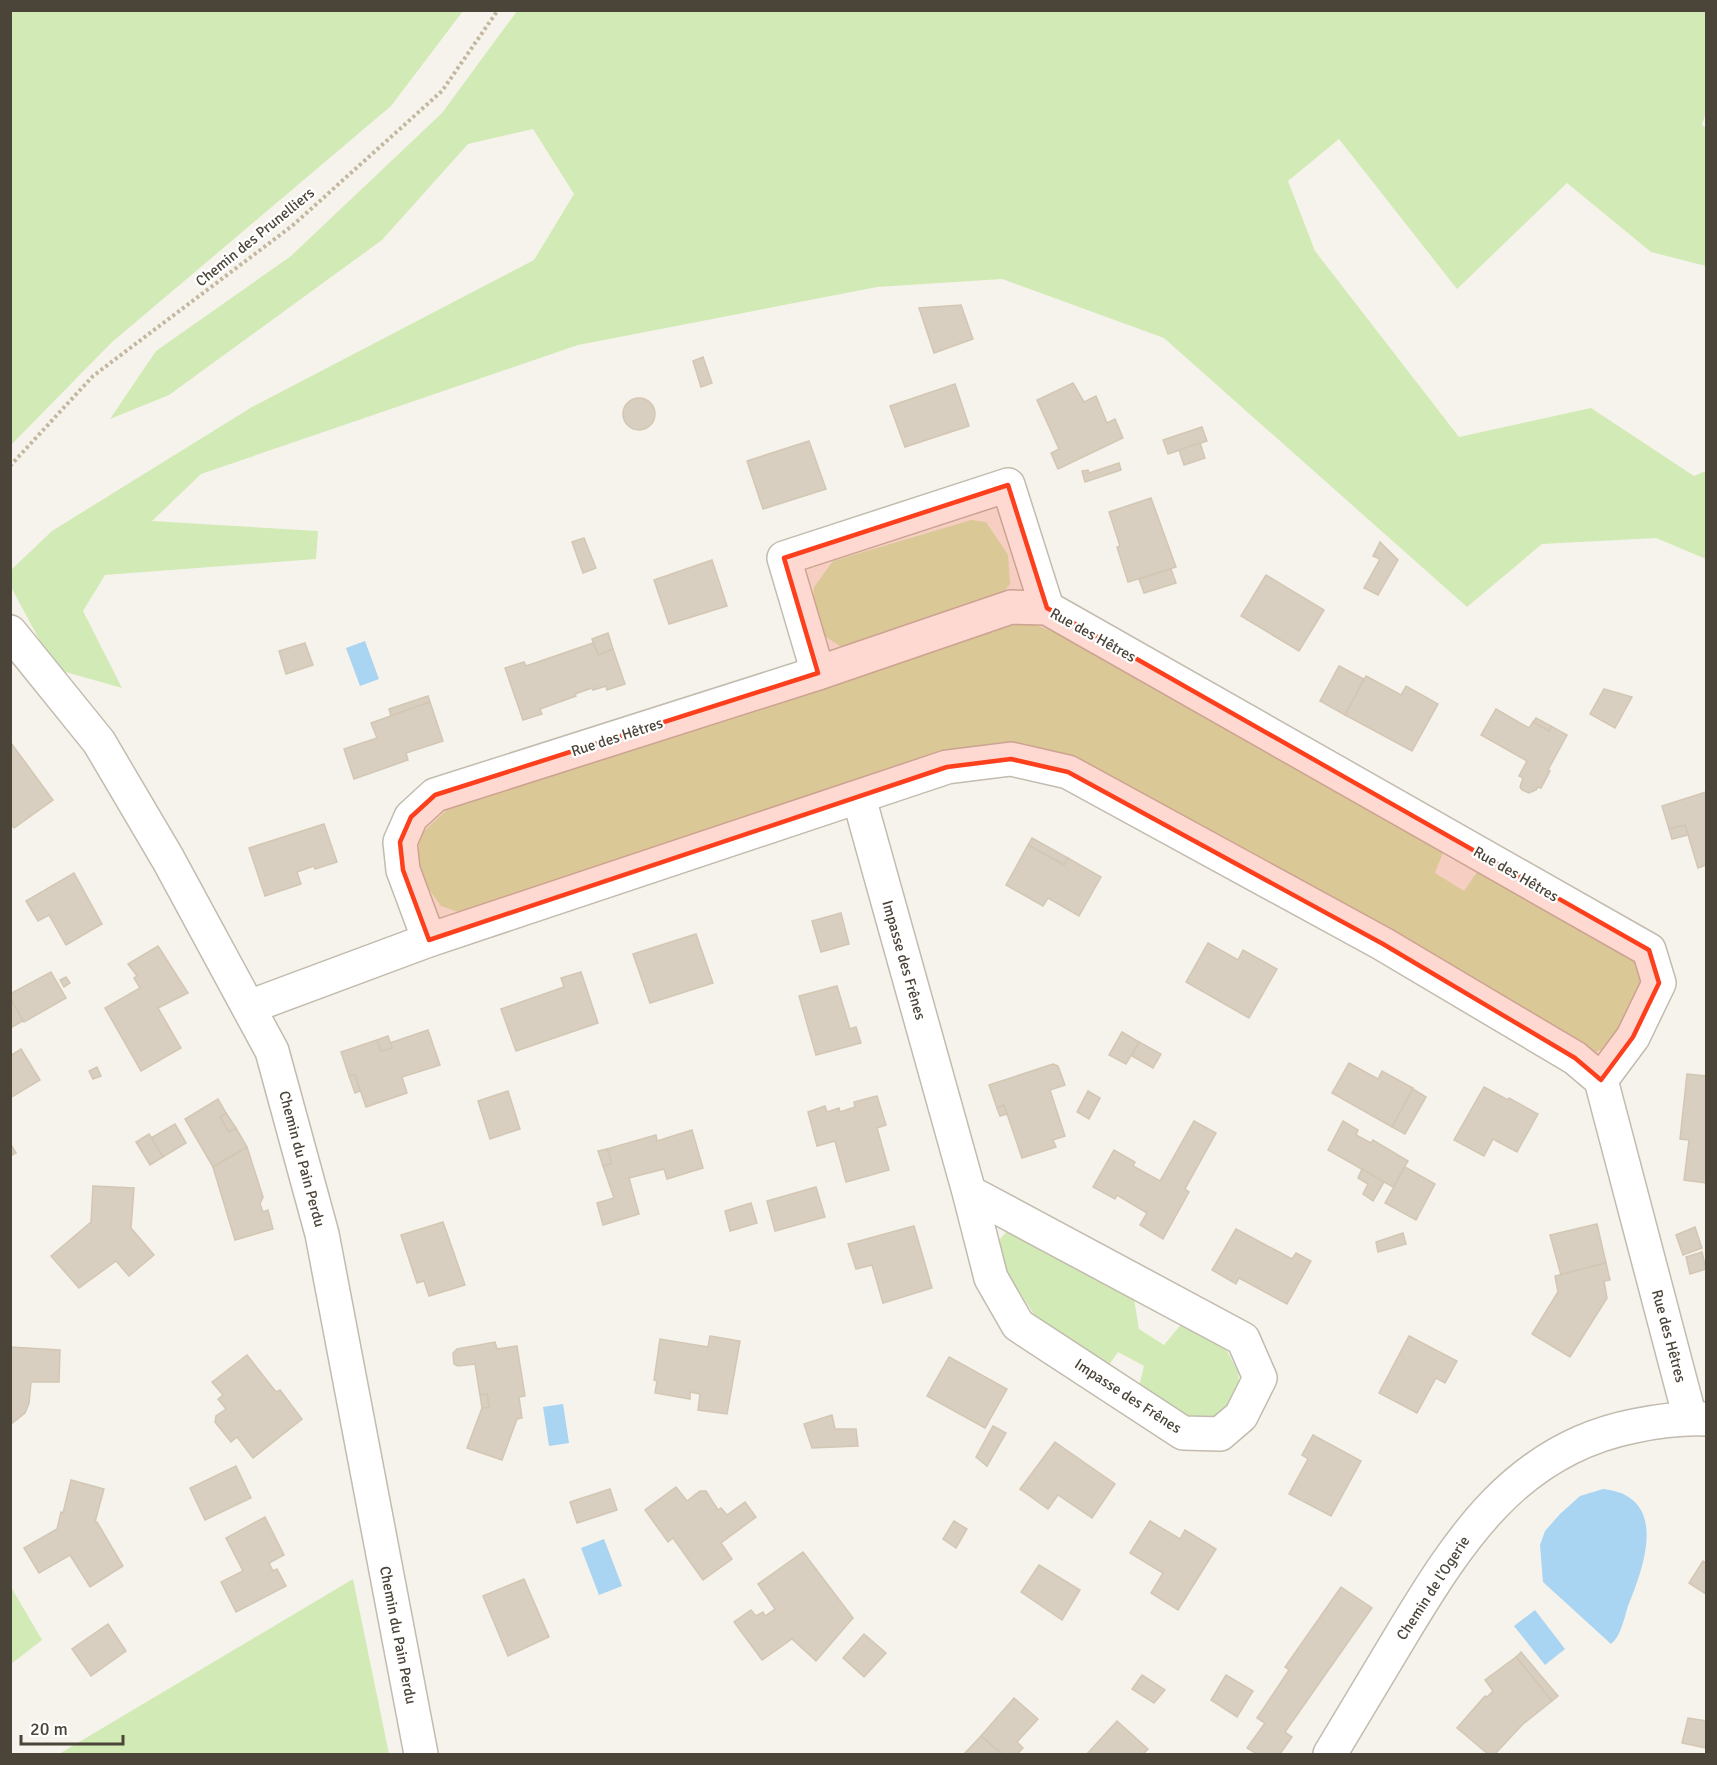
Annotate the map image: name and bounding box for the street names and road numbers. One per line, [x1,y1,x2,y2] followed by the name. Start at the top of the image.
[192,183,318,290] street label: Chemin des Prunelliers
[1047,604,1139,666] street label: Rue des Hêtres
[569,714,665,760] street label: Rue des Hêtres
[1470,842,1562,906] street label: Rue des Hêtres
[878,898,930,1022] street label: Impasse des Frênes
[275,1089,329,1229] street label: Chemin du Pain Perdu
[1648,1288,1690,1385] street label: Rue des Hêtres
[1071,1355,1185,1437] street label: Impasse des Frênes
[1393,1532,1473,1644] street label: Chemin de l'Ogerie
[376,1564,420,1706] street label: Chemin du Pain Perdu

